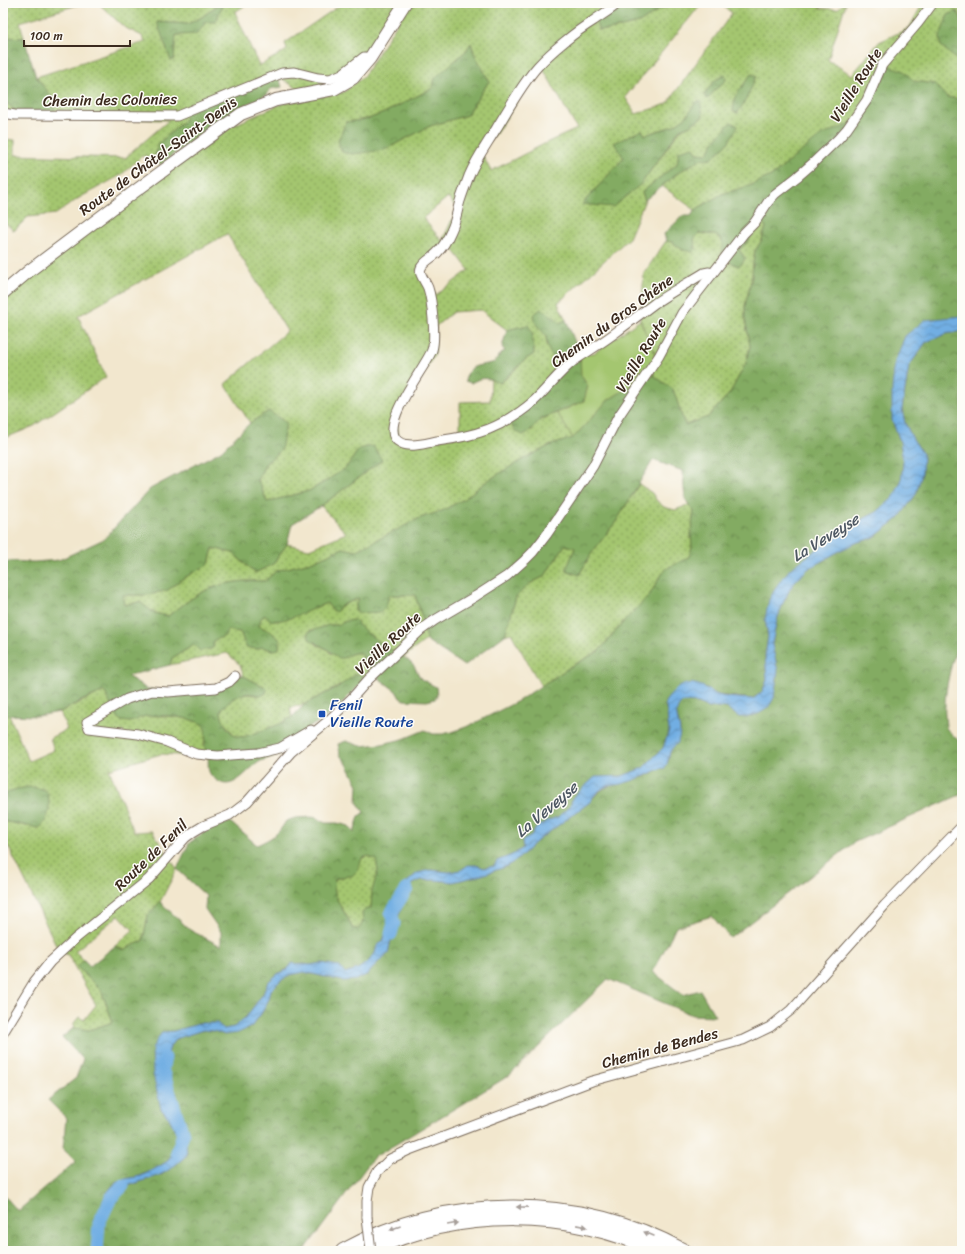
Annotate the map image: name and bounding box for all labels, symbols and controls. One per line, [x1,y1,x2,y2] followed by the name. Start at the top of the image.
[24,22,130,48] scale bar
[30,25,63,47] text: 100 m
[823,42,889,127] street label: Vieille Route
[43,86,177,114] street label: Chemin des Colonies
[73,89,243,222] street label: Route de Châtel-Saint-Denis
[545,267,679,375] street label: Chemin du Gros Chêne
[608,312,674,398] street label: Vieille Route
[786,504,866,570] water label: La Veveyse
[349,605,428,681] street label: Vieille Route
[330,692,414,735] place label: Fenil Vieille Route
[317,709,327,719] marker: Fenil Vieille Route
[508,773,586,845] water label: La Veveyse
[108,812,195,897] street label: Route de Fenil
[599,1020,721,1076] street label: Chemin de Bendes
[515,1204,528,1210] one-way arrow
[446,1221,459,1227] one-way arrow
[576,1223,588,1229] one-way arrow
[388,1225,400,1231] one-way arrow
[642,1231,654,1237] one-way arrow

